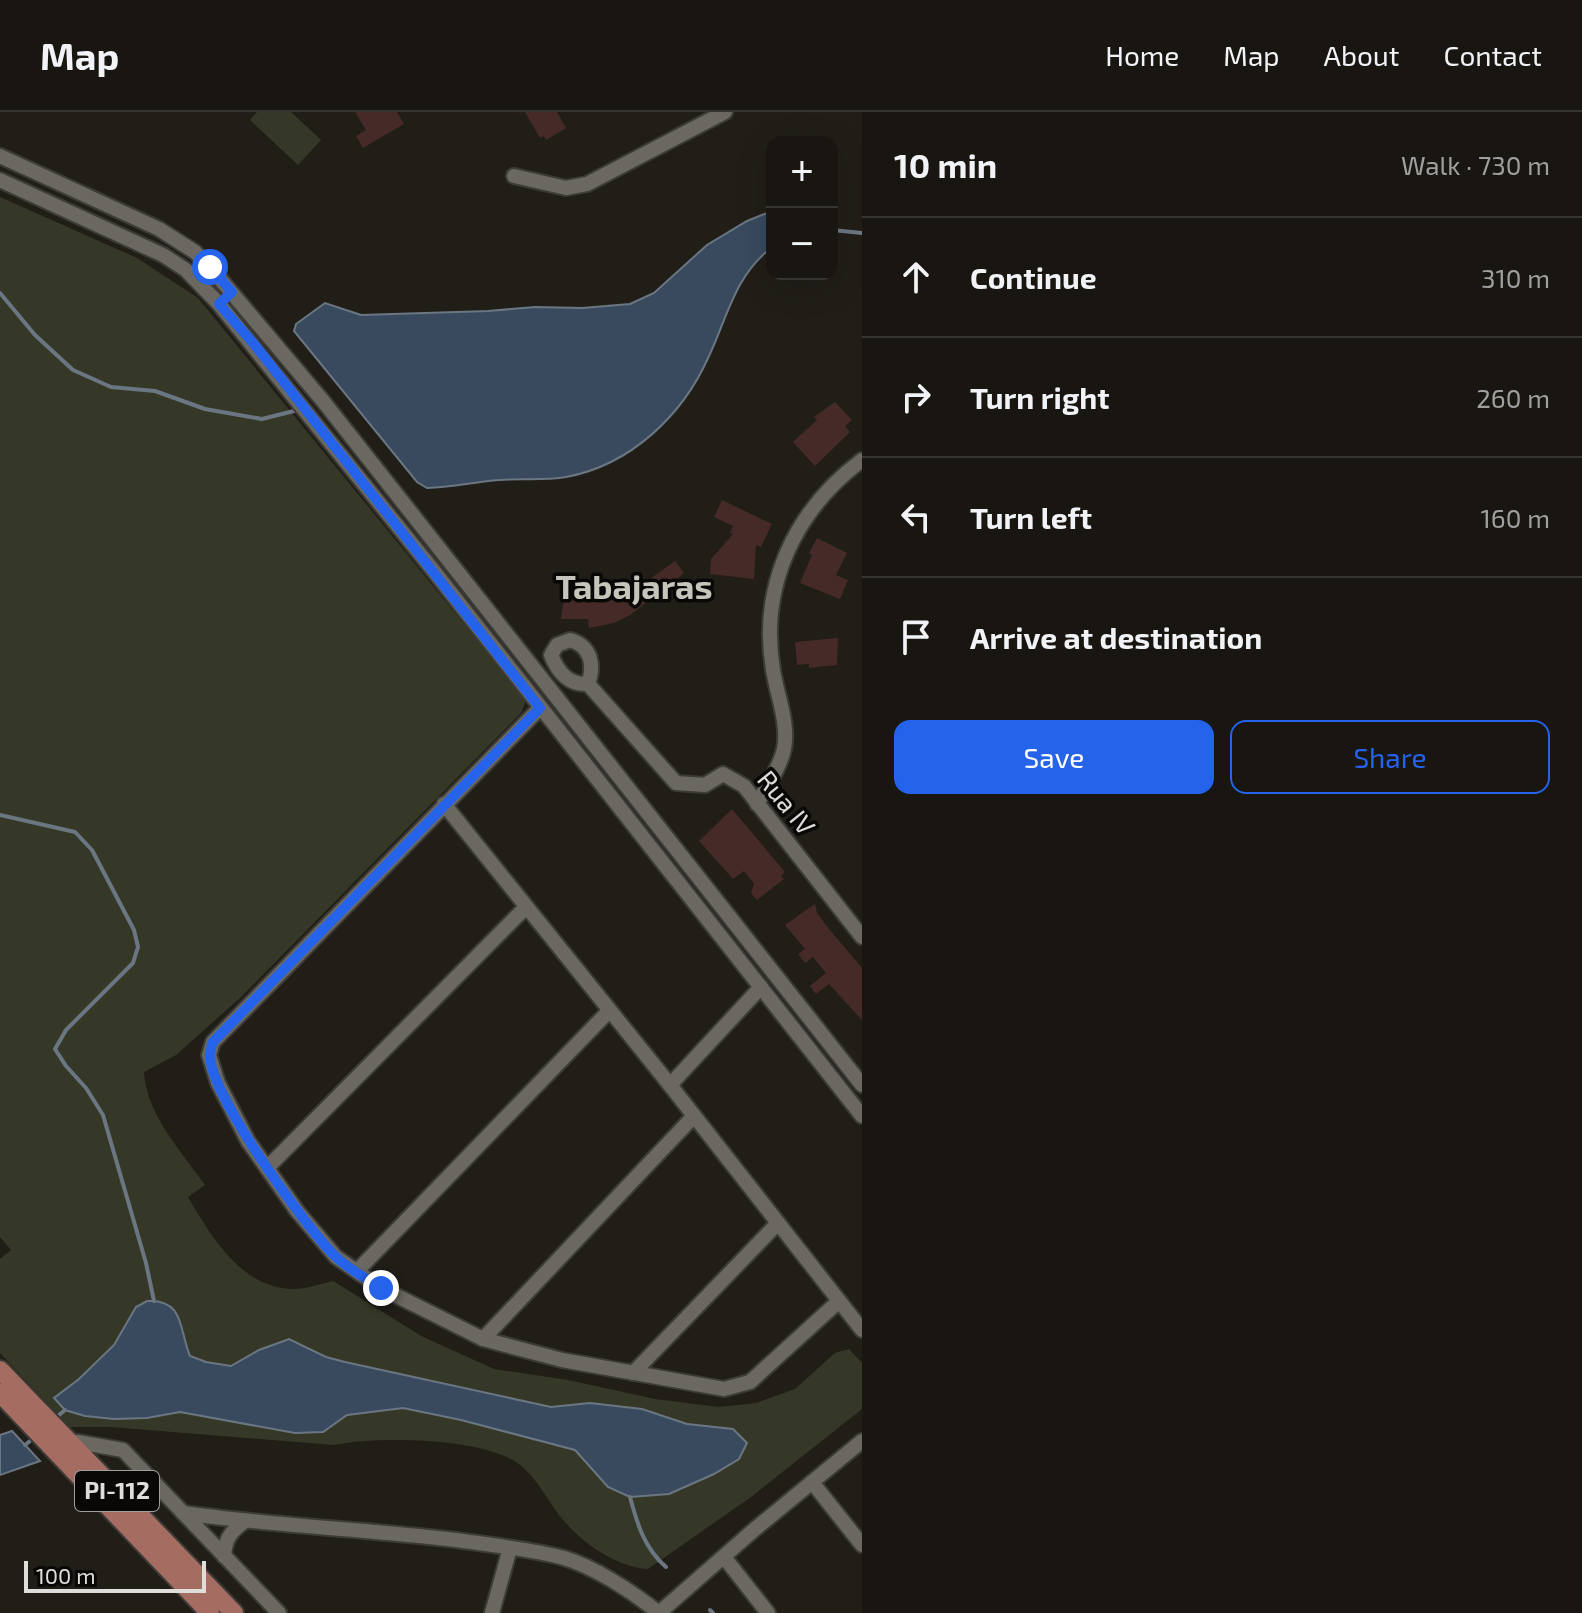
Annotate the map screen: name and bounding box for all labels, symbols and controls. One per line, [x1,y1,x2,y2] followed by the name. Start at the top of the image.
[40,32,119,78] text: Map
[1105,38,1179,72] text: Home
[1223,38,1280,72] text: Map
[1324,38,1399,72] text: About
[1443,38,1542,72] text: Contact
[766,136,838,280] map controls
[766,136,838,208] button: +
[894,144,997,185] text: 10 min
[1401,149,1550,180] text: Walk · 730 m
[766,208,838,280] button: −
[192,249,228,285] route start
[894,255,938,299] icon: ahead
[970,259,1097,295] text: Continue
[1481,262,1550,293] text: 310 m
[894,375,938,419] icon: right
[970,379,1110,415] text: Turn right
[1476,382,1550,413] text: 260 m
[894,495,938,539] icon: left
[970,499,1092,535] text: Turn left
[1481,502,1550,533] text: 160 m
[555,565,713,606] district label: Tabajaras
[894,615,938,659] icon: arrive
[970,619,1262,655] text: Arrive at destination
[894,720,1214,794] button: Save
[1230,720,1550,794] button: Share
[752,764,822,841] street label: Rua IV
[363,1270,399,1306] route end
[75,1471,159,1511] road number: PI-112
[24,1557,206,1593] scale bar
[36,1562,95,1588] text: 100 m

